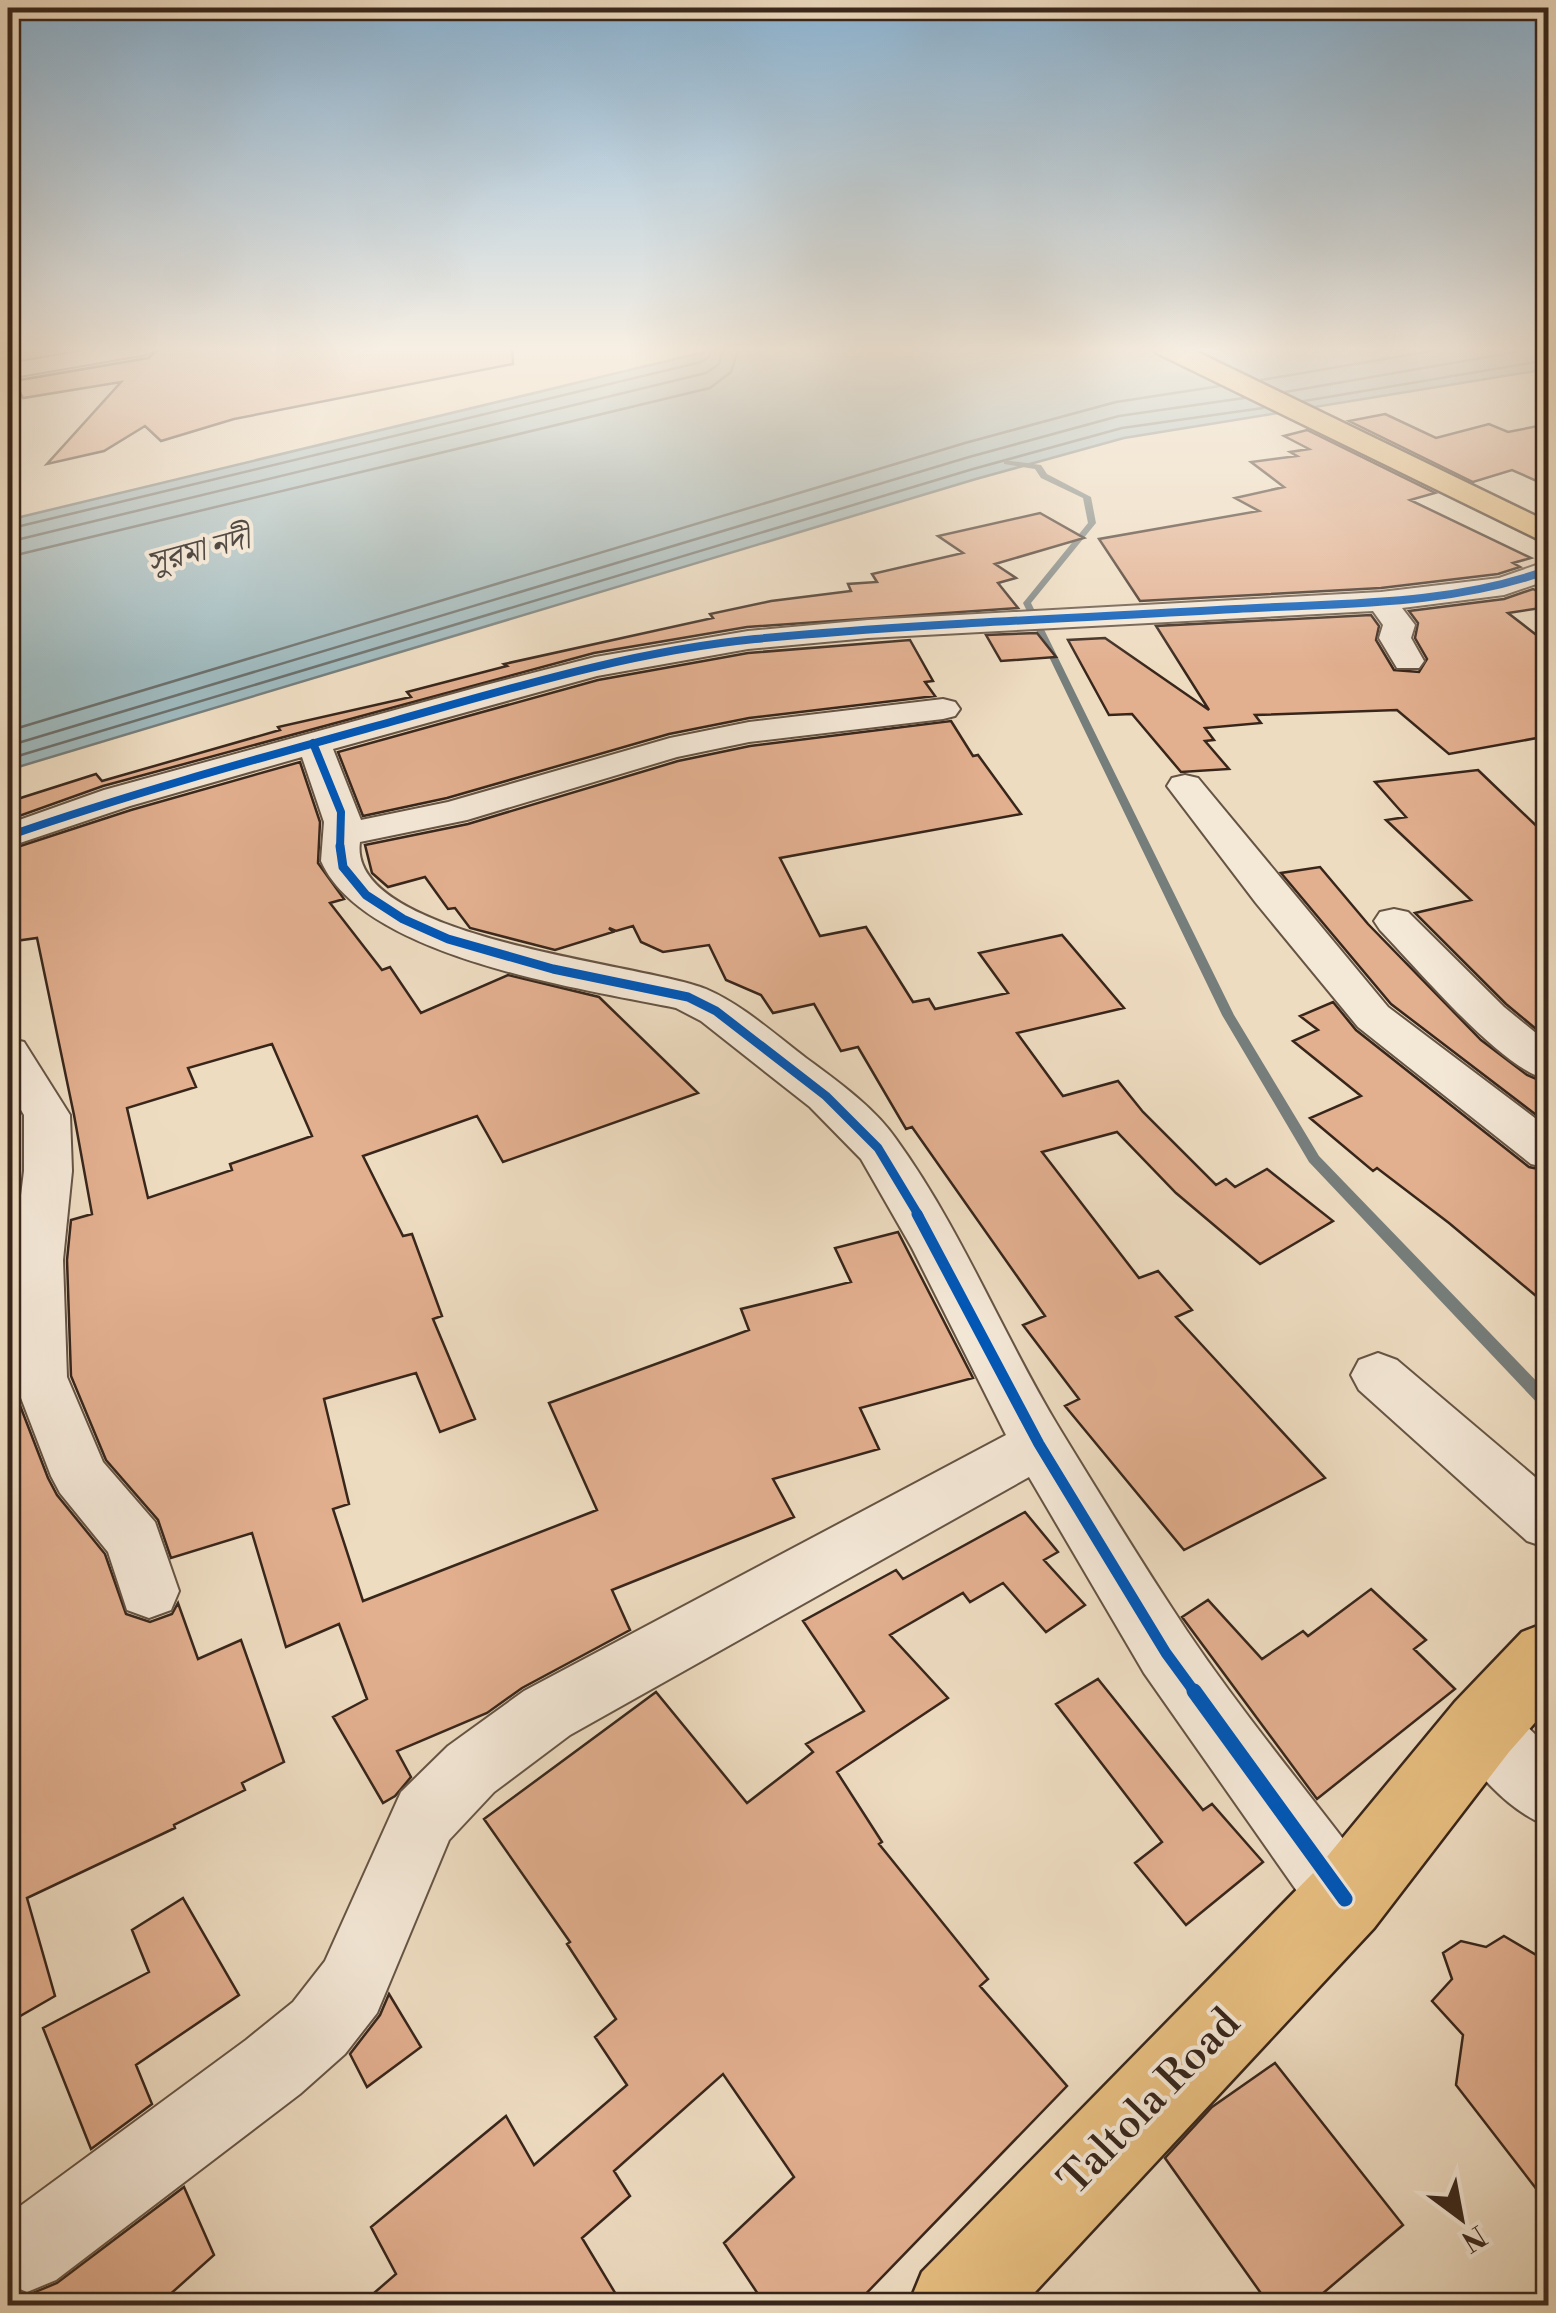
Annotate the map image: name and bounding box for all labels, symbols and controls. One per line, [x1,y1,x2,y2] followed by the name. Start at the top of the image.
[142,517,258,584] water label: সুরমা নদী
[1048,1998,1252,2206] street label: Taltola Road
[1411,2168,1511,2268] north arrow
[1455,2217,1492,2259] text: N

